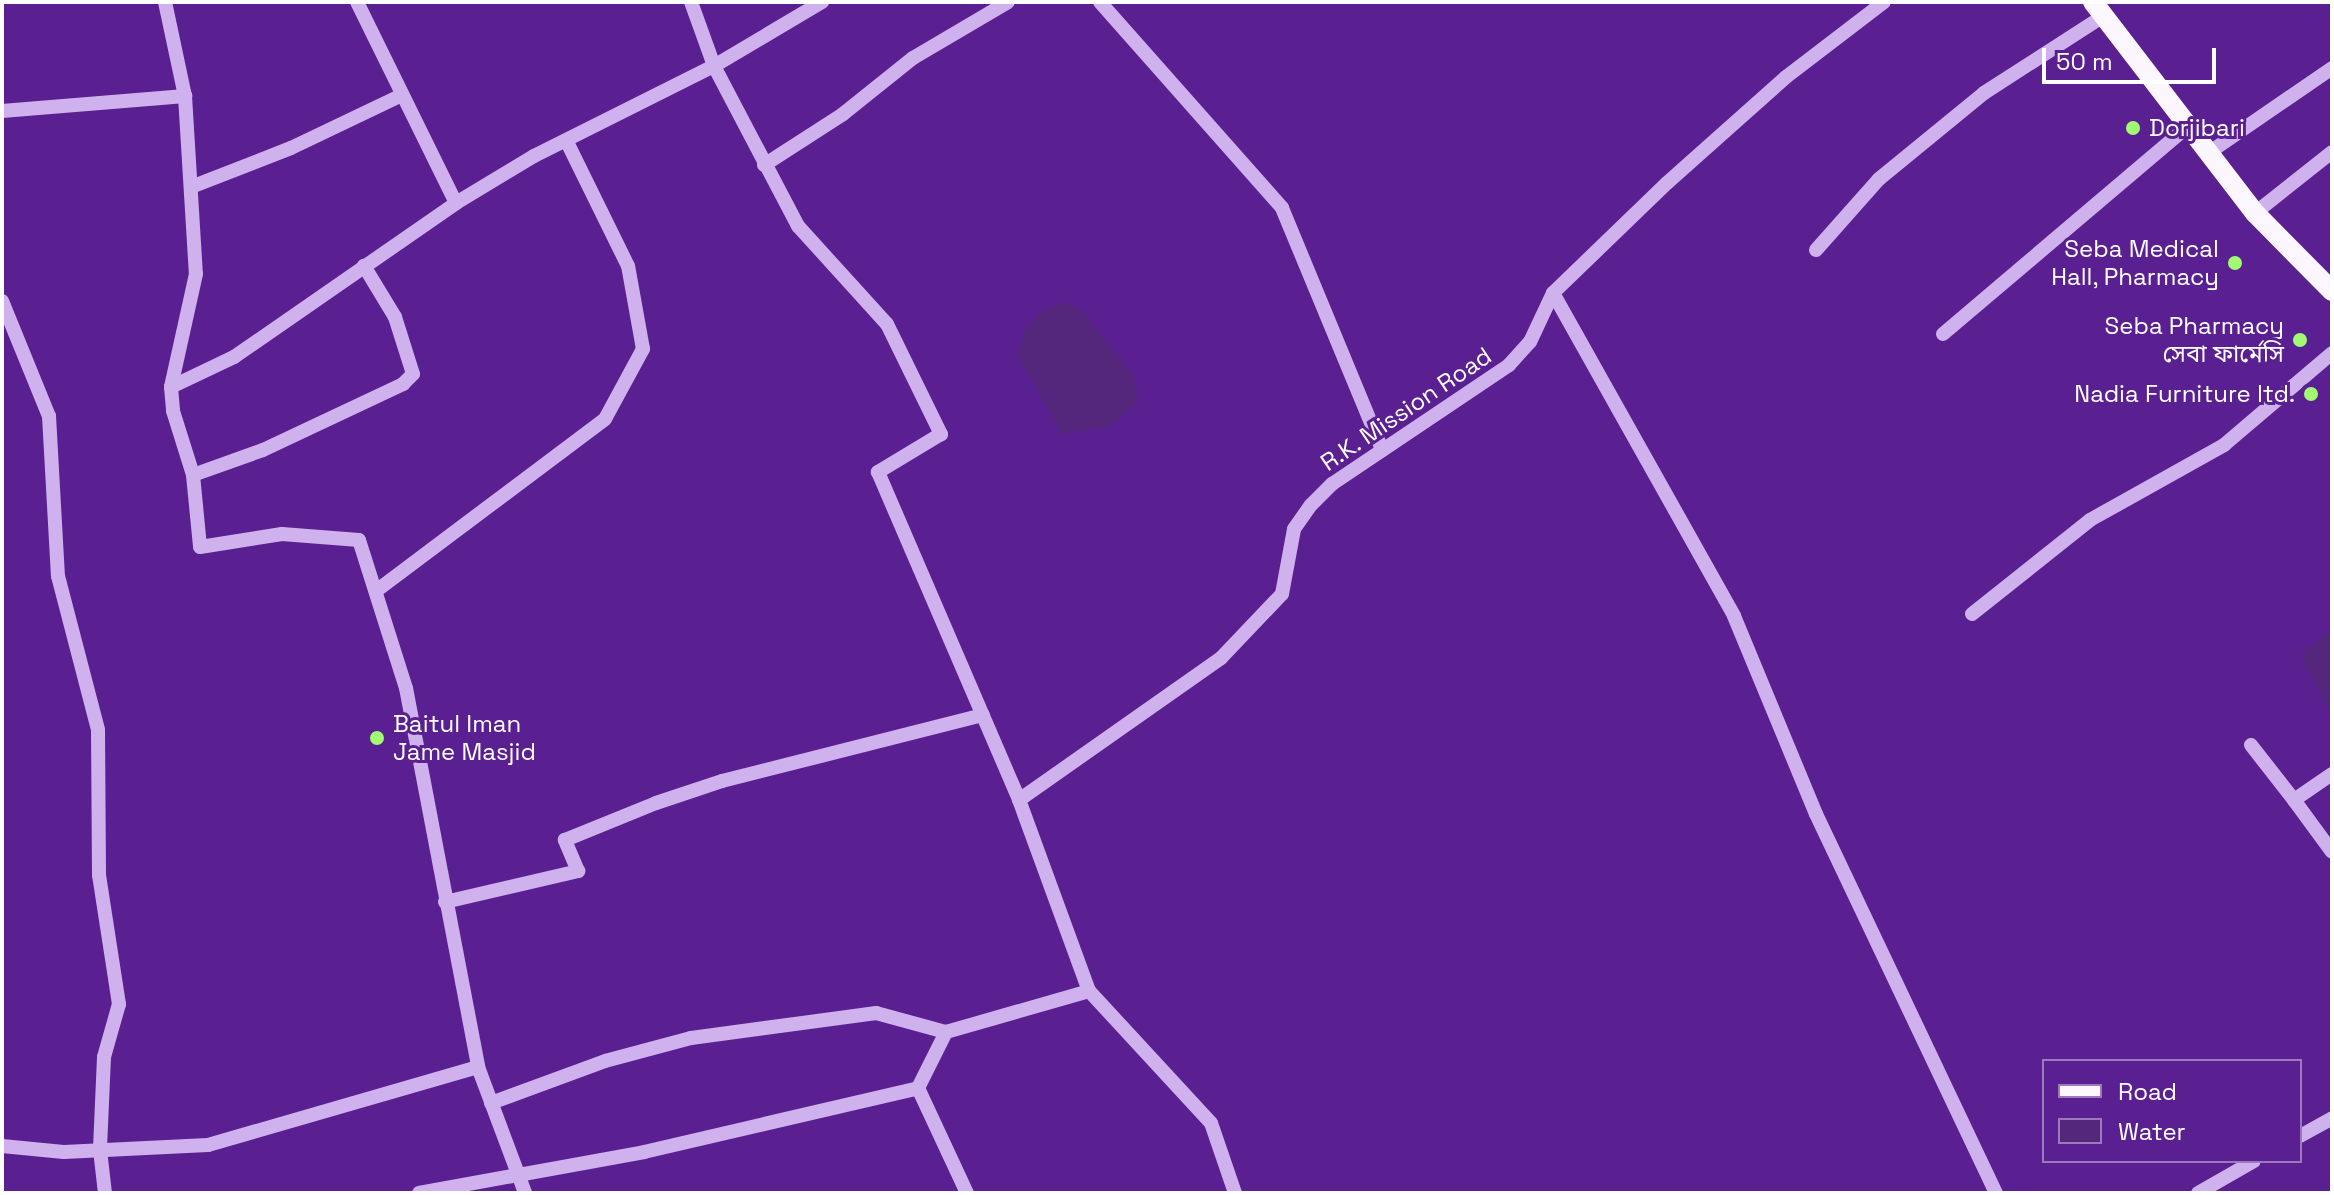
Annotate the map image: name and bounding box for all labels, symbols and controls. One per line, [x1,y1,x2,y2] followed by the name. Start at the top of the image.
[2046,32,2220,82] scale bar
[2056,46,2113,77] text: 50 m
[2149,114,2245,142] place label: Dorjibari
[2124,119,2142,137] marker: Dorjibari
[2050,235,2219,291] place label: Seba Medical Hall, Pharmacy
[2226,254,2244,272] marker: Seba Medical Hall, Pharmacy
[2105,312,2284,368] place label: Seba Pharmacy সেবা ফার্মেসি
[2291,331,2309,349] marker: Seba Pharmacy সেবা ফার্মেসি
[1315,341,1497,477] street label: R.K. Mission Road
[2074,380,2295,408] place label: Nadia Furniture ltd.
[2302,385,2320,403] marker: Nadia Furniture ltd.
[393,710,536,766] place label: Baitul Iman Jame Masjid
[368,729,386,747] marker: Baitul Iman Jame Masjid
[2042,1059,2302,1163] legend
[2118,1076,2177,1107] text: Road
[2118,1116,2186,1147] text: Water

